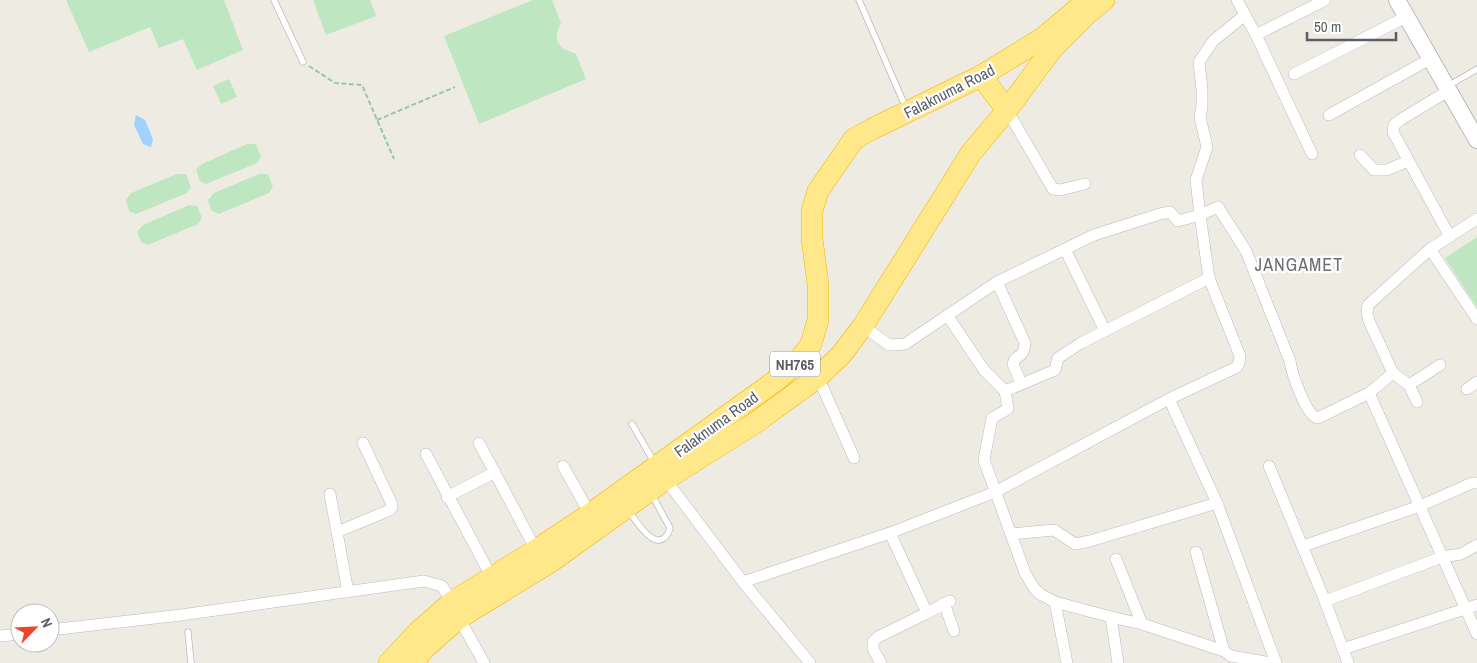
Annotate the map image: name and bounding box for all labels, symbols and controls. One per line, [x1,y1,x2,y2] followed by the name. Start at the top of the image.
[1307,10,1396,42] scale bar
[1314,16,1341,37] text: 50 m
[900,59,998,123] street label: Falaknuma Road
[1255,252,1343,277] district label: JANGAMET
[770,352,820,376] road number: NH765
[669,386,763,462] street label: Falaknuma Road
[10,603,60,653] north arrow
[37,615,57,630] text: N

